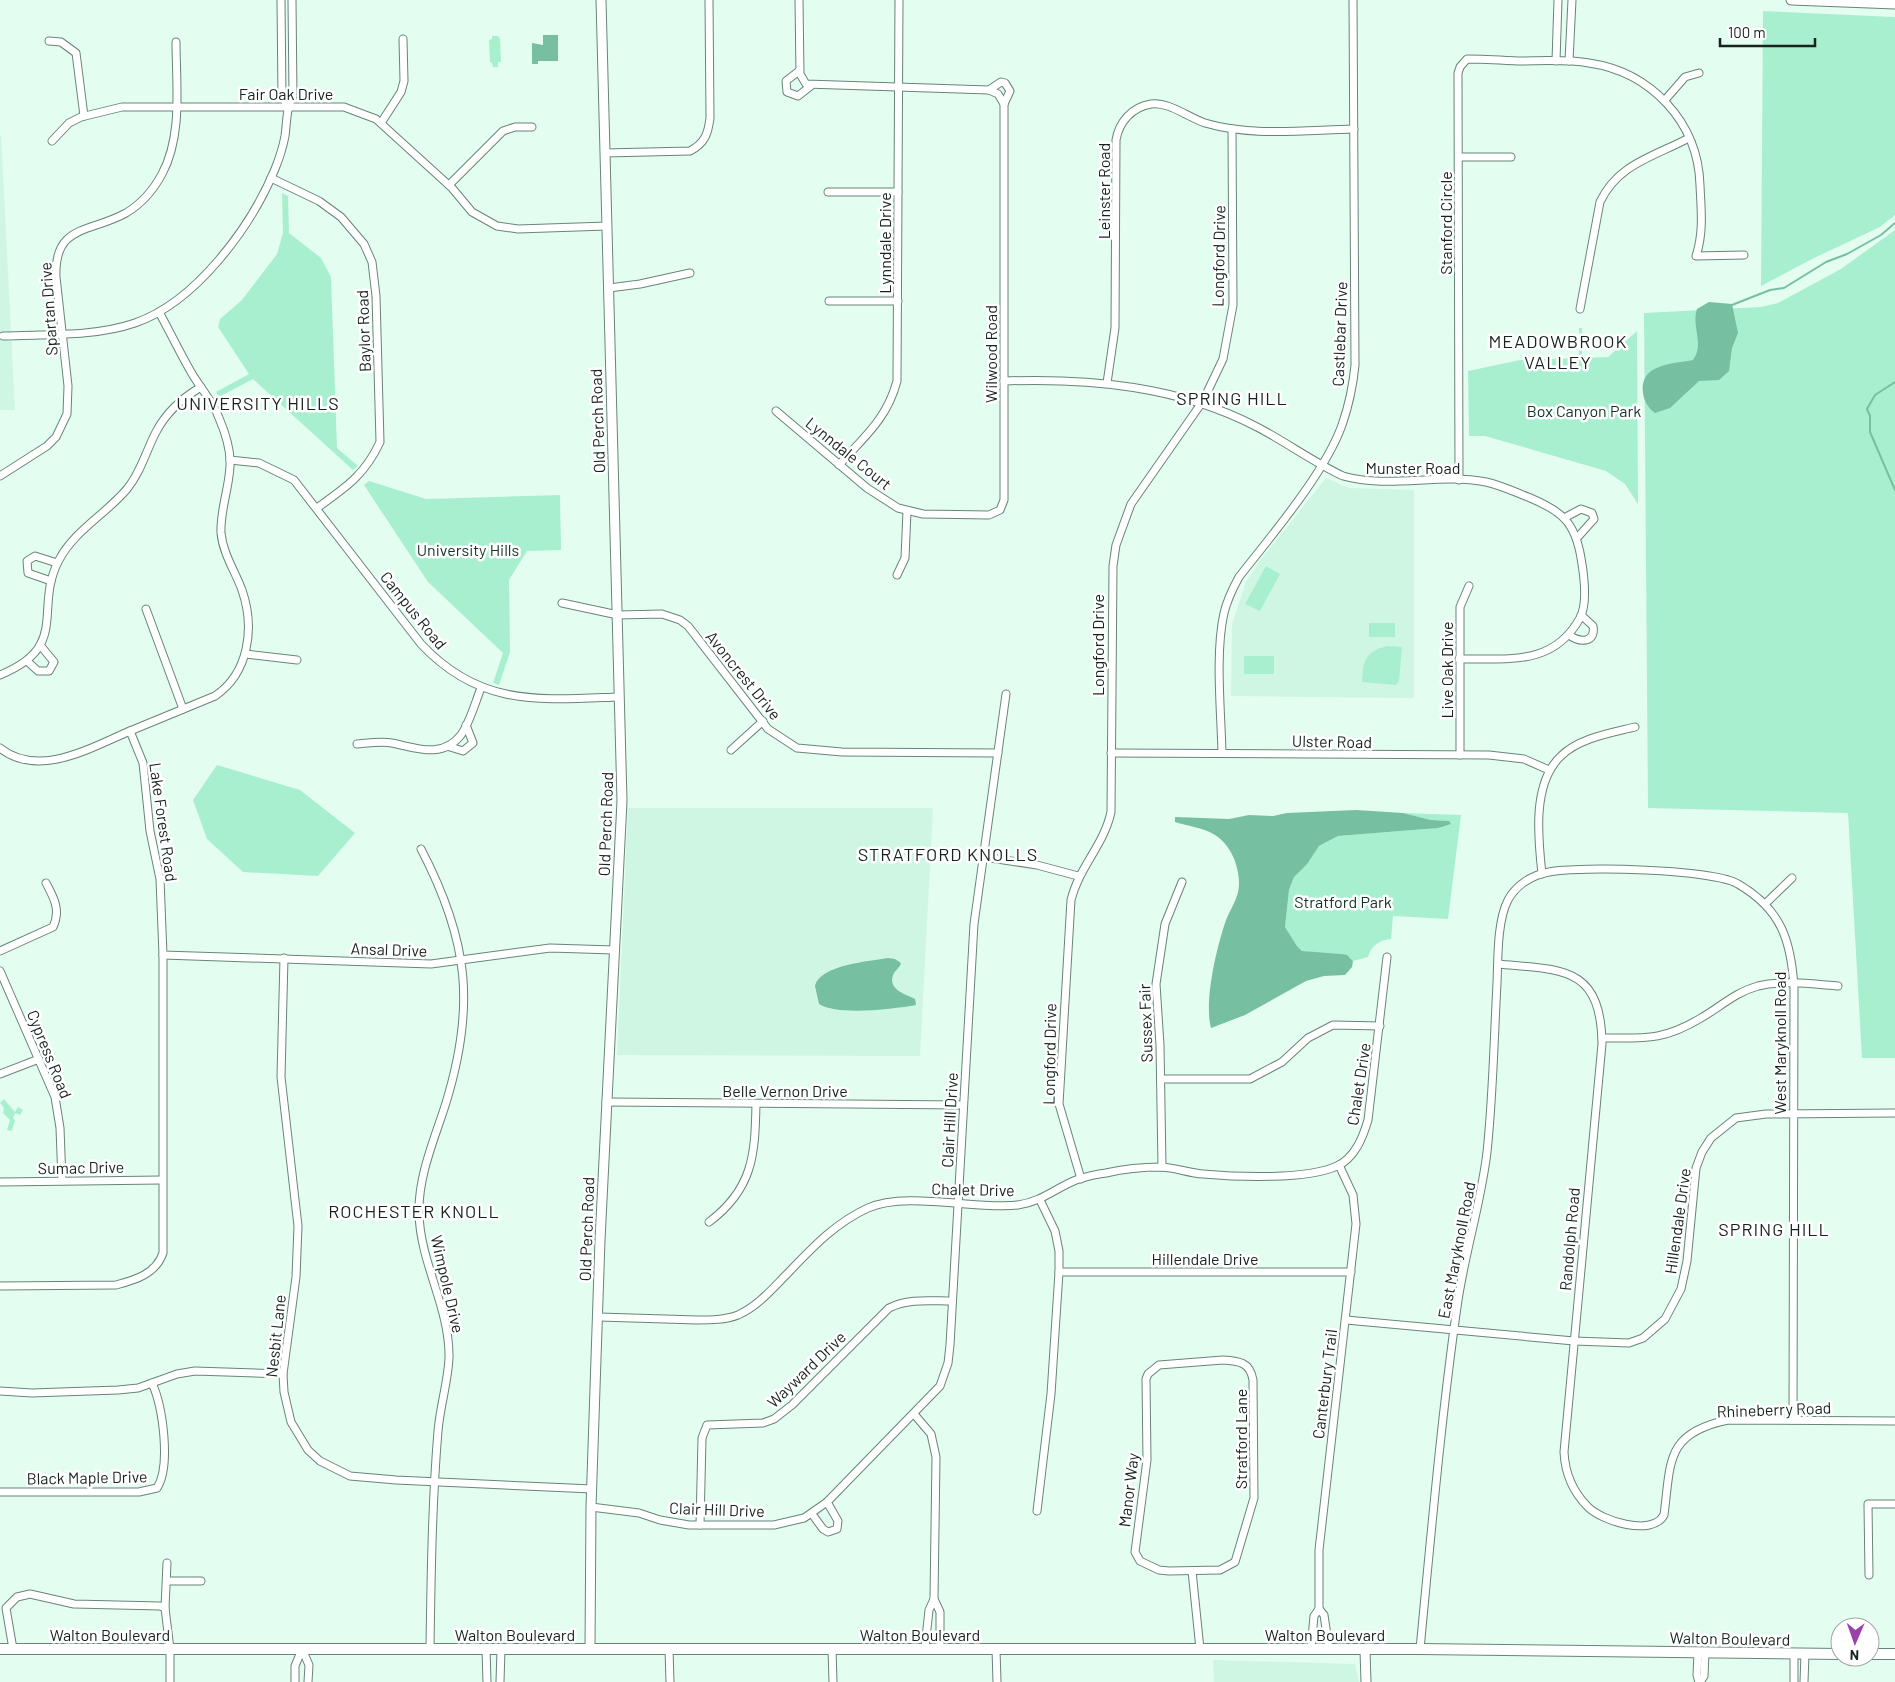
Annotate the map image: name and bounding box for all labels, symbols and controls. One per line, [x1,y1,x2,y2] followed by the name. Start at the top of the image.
[1720,15,1815,47] scale bar
[1728,23,1766,41] text: 100 m
[239,84,333,103] street label: Fair Oak Drive
[1094,143,1113,239] street label: Leinster Road
[1436,171,1455,275] street label: Stanford Circle
[875,192,894,294] street label: Lynndale Drive
[1208,205,1228,307] street label: Longford Drive
[35,262,61,356] street label: Spartan Drive
[1328,281,1350,387] street label: Castlebar Drive
[352,290,374,372] street label: Baylor Road
[981,305,1000,403] street label: Wilwood Road
[1488,330,1628,373] district label: MEADOWBROOK VALLEY
[586,368,608,474] street label: Old Perch Road
[1176,387,1288,409] district label: SPRING HILL
[176,392,340,414] district label: UNIVERSITY HILLS
[1527,401,1641,420] park label: Box Canyon Park
[802,413,896,493] street label: Lynndale Court
[1366,458,1460,477] street label: Munster Road
[417,540,519,559] park label: University Hills
[377,567,451,653] street label: Campus Road
[1088,594,1107,696] street label: Longford Drive
[1437,621,1456,719] street label: Live Oak Drive
[702,627,786,723] street label: Avoncrest Drive
[1292,731,1372,751] street label: Ulster Road
[146,761,182,883] street label: Lake Forest Road
[594,771,616,877] street label: Old Perch Road
[858,843,1038,865] district label: STRATFORD KNOLLS
[1294,892,1392,911] park label: Stratford Park
[350,938,428,960] street label: Ansal Drive
[1770,972,1789,1114] street label: West Maryknoll Road
[1134,983,1156,1063] street label: Sussex Fair
[1039,1003,1059,1105] street label: Longford Drive
[24,1007,76,1101] street label: Cypress Road
[1342,1041,1374,1127] street label: Chalet Drive
[937,1072,961,1168] street label: Clair Hill Drive
[722,1081,848,1100] street label: Belle Vernon Drive
[38,1157,124,1177] street label: Sumac Drive
[1660,1167,1694,1275] street label: Hillendale Drive
[575,1176,597,1282] street label: Old Perch Road
[931,1179,1015,1199] street label: Chalet Drive
[1433,1180,1479,1320] street label: East Maryknoll Road
[1555,1187,1583,1291] street label: Randolph Road
[328,1200,500,1222] district label: ROCHESTER KNOLL
[1718,1218,1830,1240] district label: SPRING HILL
[428,1233,468,1335] street label: Wimpole Drive
[1152,1249,1258,1268] street label: Hillendale Drive
[261,1294,289,1378] street label: Nesbit Lane
[763,1327,849,1411] street label: Wayward Drive
[1308,1328,1340,1440] street label: Canterbury Trail
[1231,1389,1250,1489] street label: Stratford Lane
[1716,1398,1832,1420] street label: Rhineberry Road
[1114,1451,1142,1528] street label: Manor Way
[26,1466,148,1488] street label: Black Maple Drive
[669,1498,765,1520] street label: Clair Hill Drive
[1830,1617,1880,1667] north arrow
[50,1625,170,1644] street label: Walton Boulevard
[455,1625,575,1644] street label: Walton Boulevard
[860,1625,980,1644] street label: Walton Boulevard
[1265,1625,1385,1644] street label: Walton Boulevard
[1669,1627,1791,1649] street label: Walton Boulevard
[1850,1647,1859,1664] text: N

